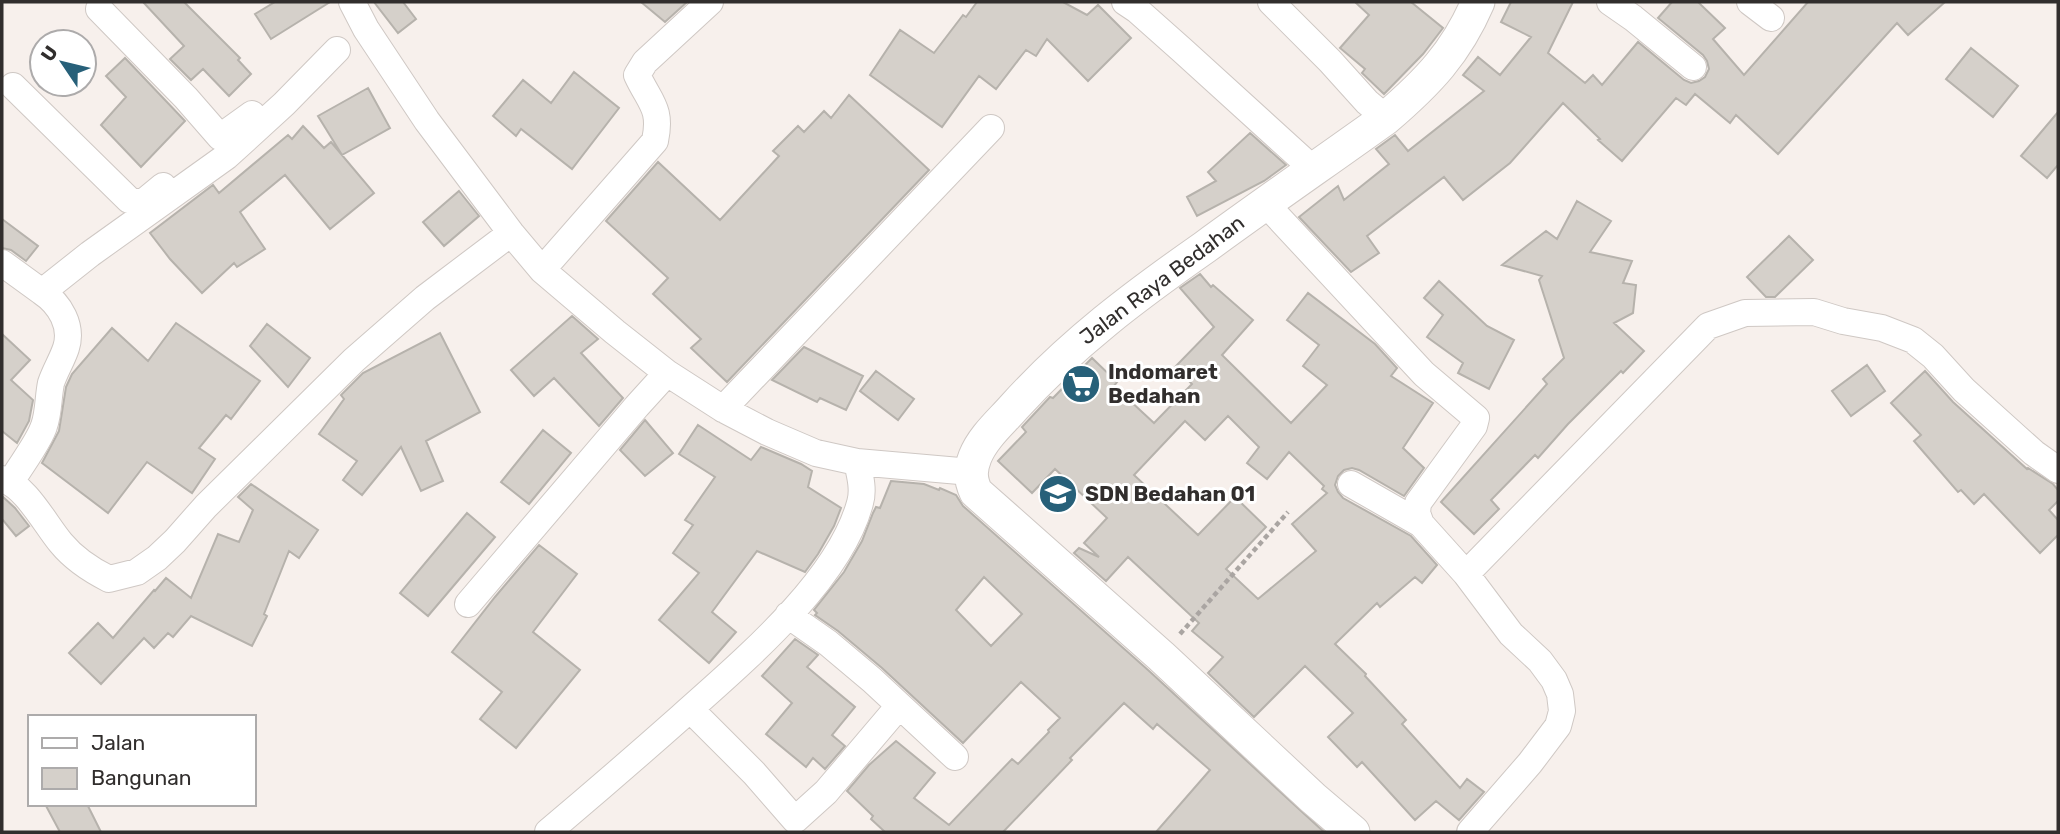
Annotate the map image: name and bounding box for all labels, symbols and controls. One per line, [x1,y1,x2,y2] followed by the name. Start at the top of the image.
[28,28,98,98] north arrow
[36,41,63,66] text: U
[1075,210,1249,350] street label: Jalan Raya Bedahan
[1108,359,1218,408] place label: Indomaret Bedahan
[1060,363,1102,405] supermarket icon: Indomaret Bedahan
[1037,473,1079,515] school or university icon: SDN Bedahan 01
[1085,481,1255,506] place label: SDN Bedahan 01
[28,715,256,806] legend
[91,730,145,755] text: Jalan
[91,765,192,790] text: Bangunan

